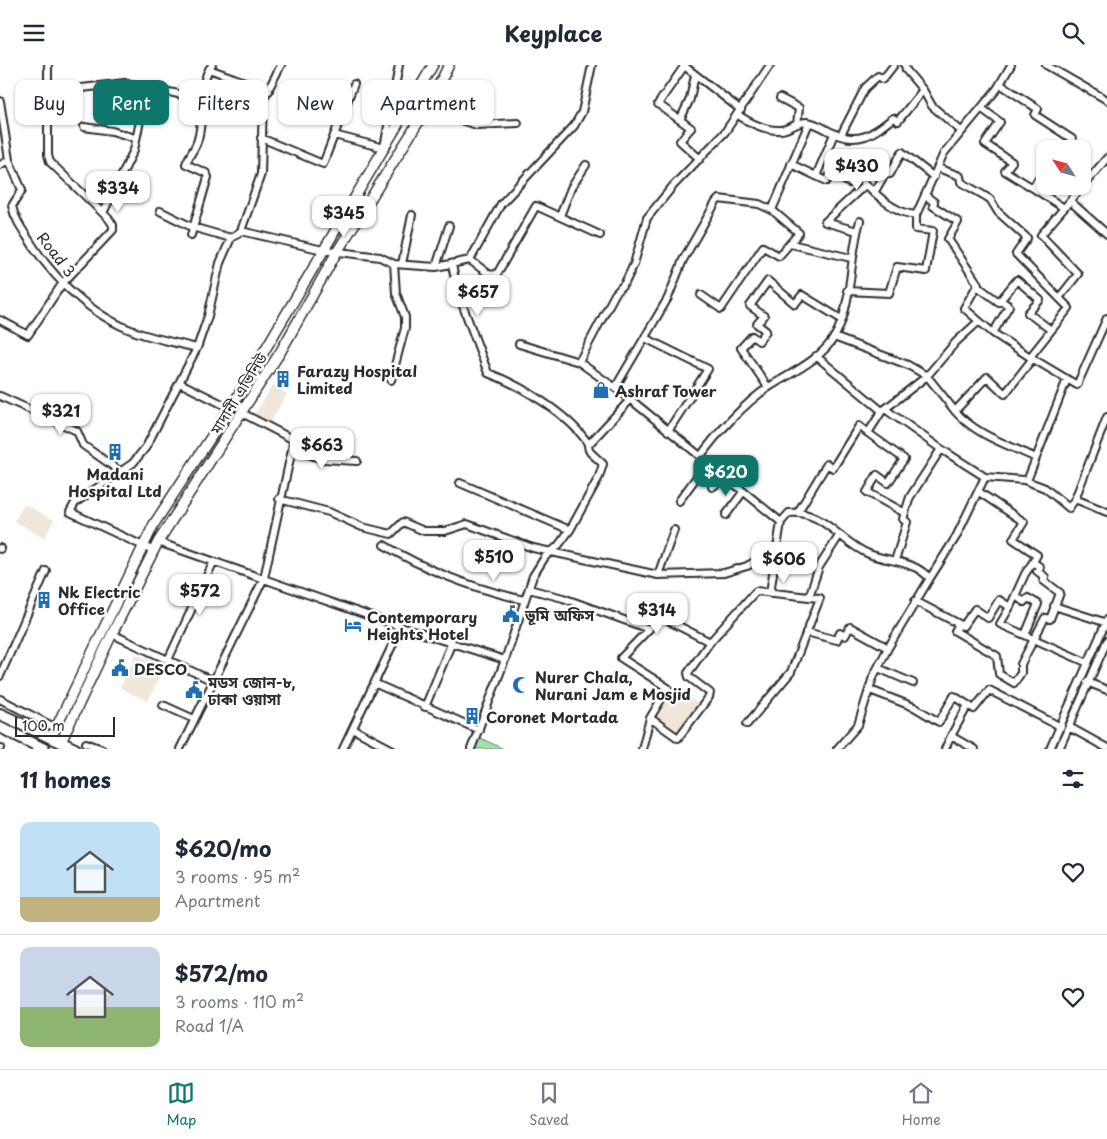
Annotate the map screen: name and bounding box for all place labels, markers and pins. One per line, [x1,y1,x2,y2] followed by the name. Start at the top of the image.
[827,149,887,191] pin: $430
[88,171,148,213] pin: $334
[314,195,374,238] pin: $345
[448,275,508,317] pin: $657
[297,359,417,399] place label: Farazy Hospital Limited
[273,369,293,389] building icon: Farazy Hospital Limited
[615,379,717,402] place label: Ashraf Tower
[591,380,611,400] shop icon: Ashraf Tower
[31,393,91,436] pin: $321
[292,427,352,470] pin: $663
[105,442,125,462] building icon: Madani Hospital Ltd
[696,455,756,497] pin: $620
[68,462,162,502] place label: Madani Hospital Ltd
[464,539,524,582] pin: $510
[754,541,814,584] pin: $606
[170,573,230,616] pin: $572
[58,580,141,620] place label: Nk Electric Office
[34,590,54,610] building icon: Nk Electric Office
[627,593,687,635] pin: $314
[524,603,594,626] place label: ভূমি অফিস
[501,604,521,624] public building icon: ভূমি অফিস
[367,605,478,645] place label: Contemporary Heights Hotel
[343,615,363,635] hotel icon: Contemporary Heights Hotel
[134,657,187,680] place label: DESCO
[110,658,130,678] public building icon: DESCO
[535,665,691,705] place label: Nurer Chala, Nurani Jam e Mosjid
[207,670,296,710] place label: মডস জোন-৮, ঢাকা ওয়াসা
[511,675,531,695] mosque icon: Nurer Chala, Nurani Jam e Mosjid
[184,680,204,700] public building icon: মডস জোন-৮, ঢাকা ওয়াসা
[486,705,619,728] place label: Coronet Mortada
[462,706,482,726] building icon: Coronet Mortada

